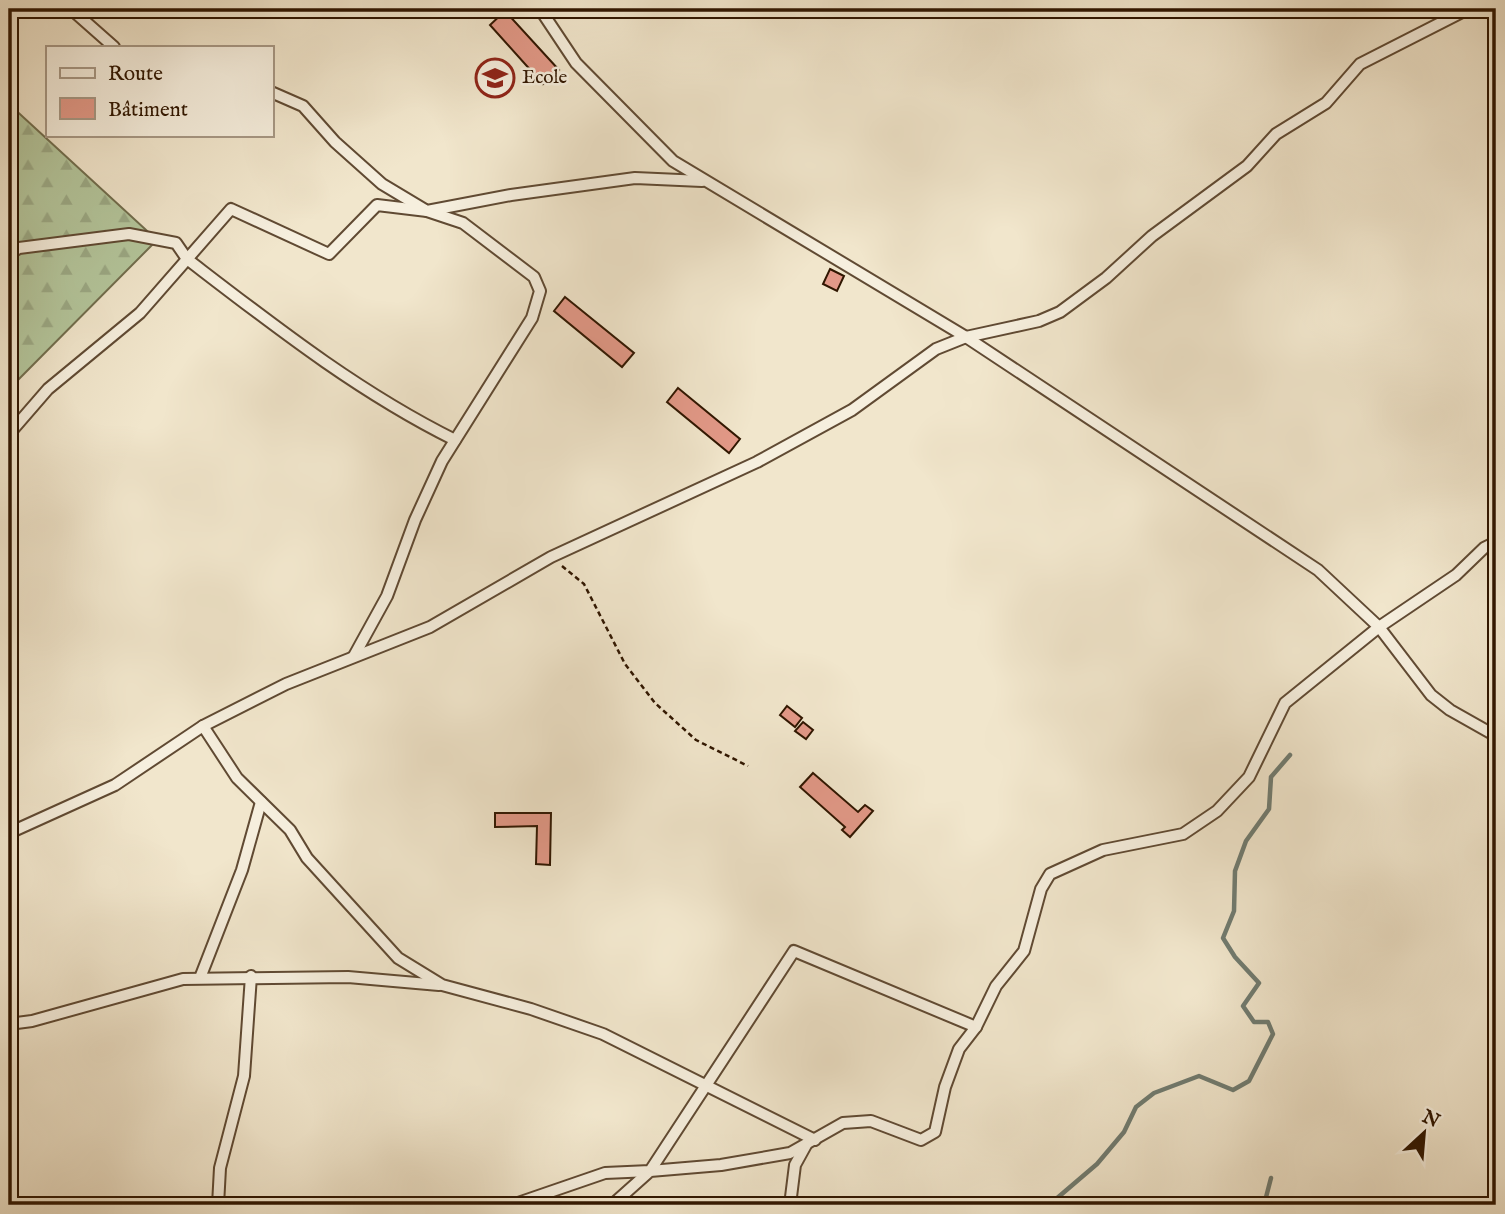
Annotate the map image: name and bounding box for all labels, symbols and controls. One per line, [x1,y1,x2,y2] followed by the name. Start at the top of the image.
[46,46,273,136] legend
[474,57,516,99] school or university icon: Ecole
[108,61,163,88] text: Route
[522,66,568,90] place label: Ecole
[108,97,188,124] text: Bâtiment
[1390,1098,1460,1168] north arrow
[1417,1105,1444,1134] text: N

